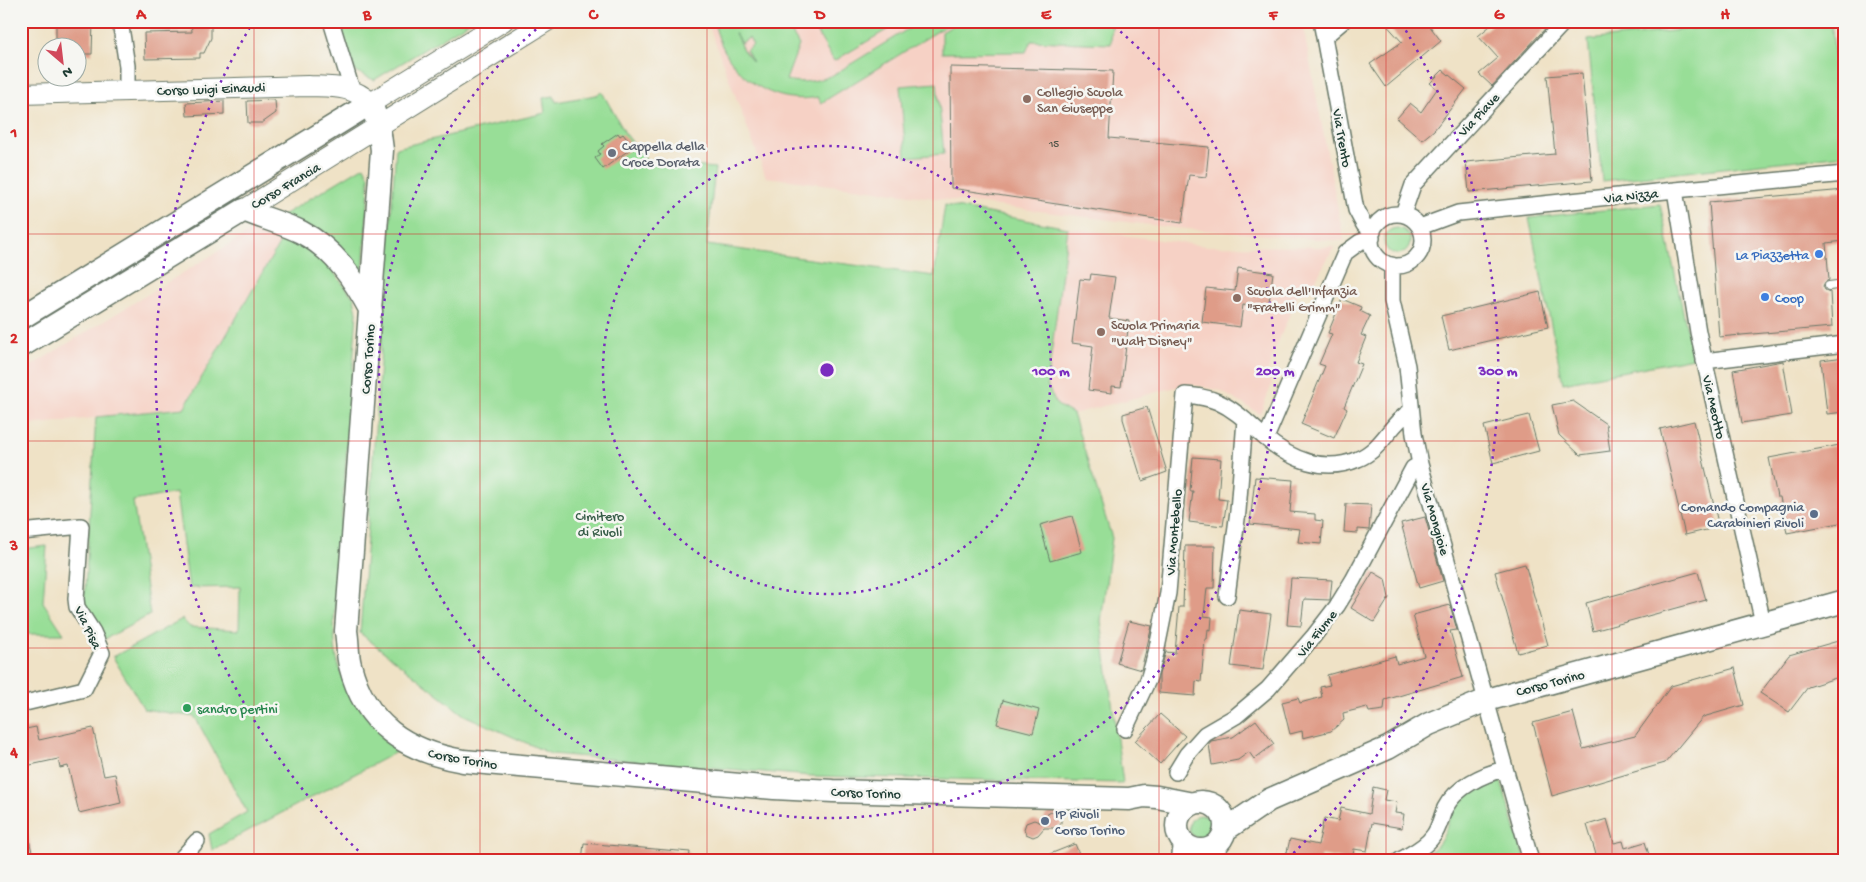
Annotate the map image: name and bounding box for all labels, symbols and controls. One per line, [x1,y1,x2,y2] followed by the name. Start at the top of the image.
[135,7,147,26] text: A
[362,7,372,26] text: B
[588,7,599,26] text: C
[813,7,826,26] text: D
[1041,7,1052,26] text: E
[1268,7,1279,26] text: F
[1494,7,1505,26] text: G
[1720,7,1730,26] text: H
[38,38,88,88] north arrow
[59,62,75,81] text: N
[157,80,266,101] street label: Corso Luigi Einaudi
[1037,85,1124,118] place label: Collegio Scuola San Giuseppe
[1455,90,1505,142] street label: Via Piave
[1021,93,1033,105] marker: Collegio Scuola San Giuseppe
[1327,107,1354,169] street label: Via Trento
[10,125,17,144] text: 1
[622,139,706,172] place label: Cappella della Croce Dorata
[1048,139,1059,151] house number: 15
[606,147,618,159] marker: Cappella della Croce Dorata
[249,159,325,214] street label: Corso Francia
[1602,186,1660,209] street label: Via Nizza
[1735,248,1810,265] place label: La Piazzetta
[1813,248,1825,260] marker: La Piazzetta
[1247,284,1358,317] place label: Scuola dell'Infanzia "Fratelli Grimm"
[1759,291,1771,303] marker: Coop
[1775,291,1804,308] place label: Coop
[1231,292,1243,304] marker: Scuola dell'Infanzia "Fratelli Grimm"
[1111,318,1201,351] place label: Scuola Primaria "Walt Disney"
[359,324,380,395] street label: Corso Torino
[1095,326,1107,338] marker: Scuola Primaria "Walt Disney"
[10,331,18,350] text: 2
[818,361,836,379] centre of rings
[1031,363,1070,381] text: 100 m
[1256,363,1295,381] text: 200 m
[1477,363,1518,381] text: 300 m
[1697,373,1728,441] street label: Via Meotto
[1415,481,1452,558] street label: Via Mongioie
[1163,488,1188,577] street label: Via Montebello
[1681,500,1805,533] place label: Comando Compagnia Carabinieri Rivoli
[1808,508,1820,520] marker: Comando Compagnia Carabinieri Rivoli
[576,509,624,542] park label: Cimitero di Rivoli
[9,538,18,557] text: 3
[69,603,105,653] street label: Via Pisa
[1293,607,1342,663] street label: Via Fiume
[1515,667,1587,702] street label: Corso Torino
[181,702,193,714] marker: sandro pertini
[197,702,278,719] place label: sandro pertini
[9,745,18,764] text: 4
[427,746,499,775] street label: Corso Torino
[831,785,901,804] street label: Corso Torino
[1055,807,1125,840] place label: IP Rivoli Corso Torino
[1039,815,1051,827] marker: IP Rivoli Corso Torino

